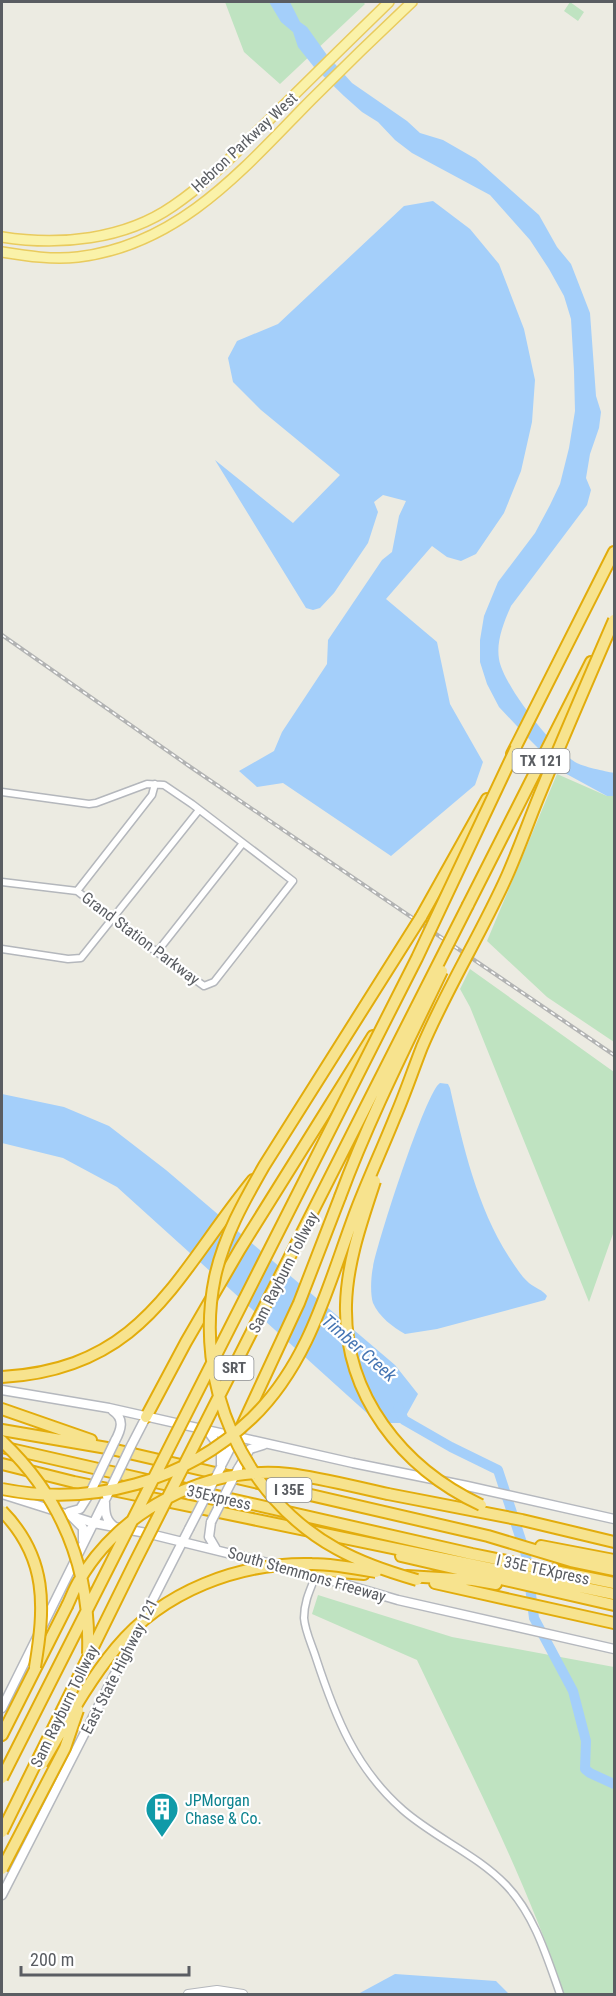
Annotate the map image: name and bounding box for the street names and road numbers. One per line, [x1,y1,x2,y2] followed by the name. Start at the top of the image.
[187,88,301,196] street label: Hebron Parkway West
[512,749,570,773] road number: TX 121
[78,888,204,989] street label: Grand Station Parkway
[245,1208,322,1336] street label: Sam Rayburn Tollway
[214,1356,254,1380] road number: SRT
[266,1478,312,1502] road number: I 35E
[185,1481,253,1514] street label: 35Express
[226,1543,388,1606] street label: South Stemmons Freeway
[495,1550,591,1589] street label: I 35E TEXpress
[77,1595,162,1737] street label: East State Highway 121
[27,1642,102,1770] street label: Sam Rayburn Tollway

